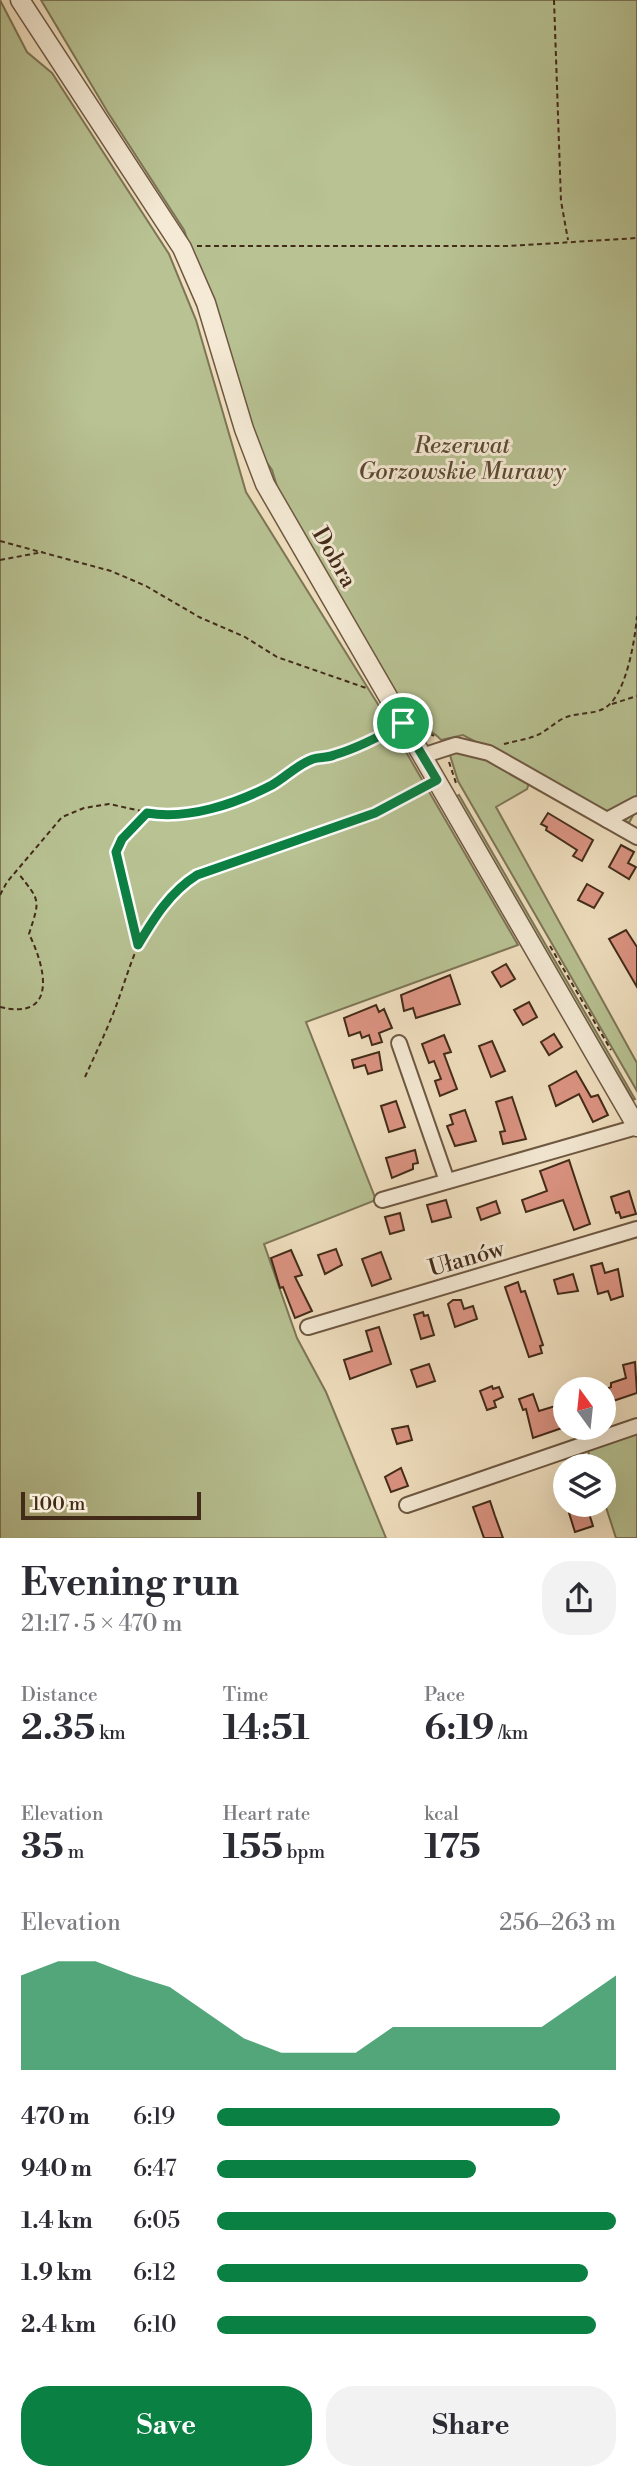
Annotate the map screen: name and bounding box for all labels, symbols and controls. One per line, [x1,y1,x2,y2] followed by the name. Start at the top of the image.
[358,432,567,486] park label: Rezerwat Gorzowskie Murawy
[306,522,363,593] street label: Dobra
[373,693,433,753] pin
[384,704,422,742] icon: arrive
[425,1234,509,1283] street label: Ułanów
[553,1377,616,1440] north arrow
[553,1377,616,1517] map controls
[553,1454,616,1517] button: layers
[21,1490,201,1521] scale bar
[32,1492,85,1516] text: 100 m
[21,1560,239,1607] text: Evening run
[542,1561,616,1635] button: share
[21,1610,182,1638] text: 21:17 · 5 × 470 m
[21,1683,98,1707] text: Distance
[223,1683,268,1707] text: Time
[424,1683,465,1707] text: Pace
[21,1707,95,1750] text: 2.35
[223,1707,309,1750] text: 14:51
[424,1707,494,1750] text: 6:19
[95,1721,126,1745] text: km
[494,1721,528,1745] text: /km
[21,1802,103,1826] text: Elevation
[223,1802,310,1826] text: Heart rate
[424,1802,459,1826] text: kcal
[21,1826,64,1869] text: 35
[223,1826,283,1869] text: 155
[424,1826,481,1869] text: 175
[64,1840,84,1864] text: m
[283,1840,325,1864] text: bpm
[21,1909,121,1937] text: Elevation
[499,1909,616,1937] text: 256–263 m
[21,2103,90,2131] text: 470 m
[133,2103,175,2131] text: 6:19
[21,2155,92,2183] text: 940 m
[133,2155,177,2183] text: 6:47
[21,2207,93,2235] text: 1.4 km
[133,2207,180,2235] text: 6:05
[21,2259,92,2287] text: 1.9 km
[133,2259,176,2287] text: 6:12
[21,2311,96,2339] text: 2.4 km
[133,2311,177,2339] text: 6:10
[21,2386,312,2466] button: Save
[326,2386,616,2466] button: Share

